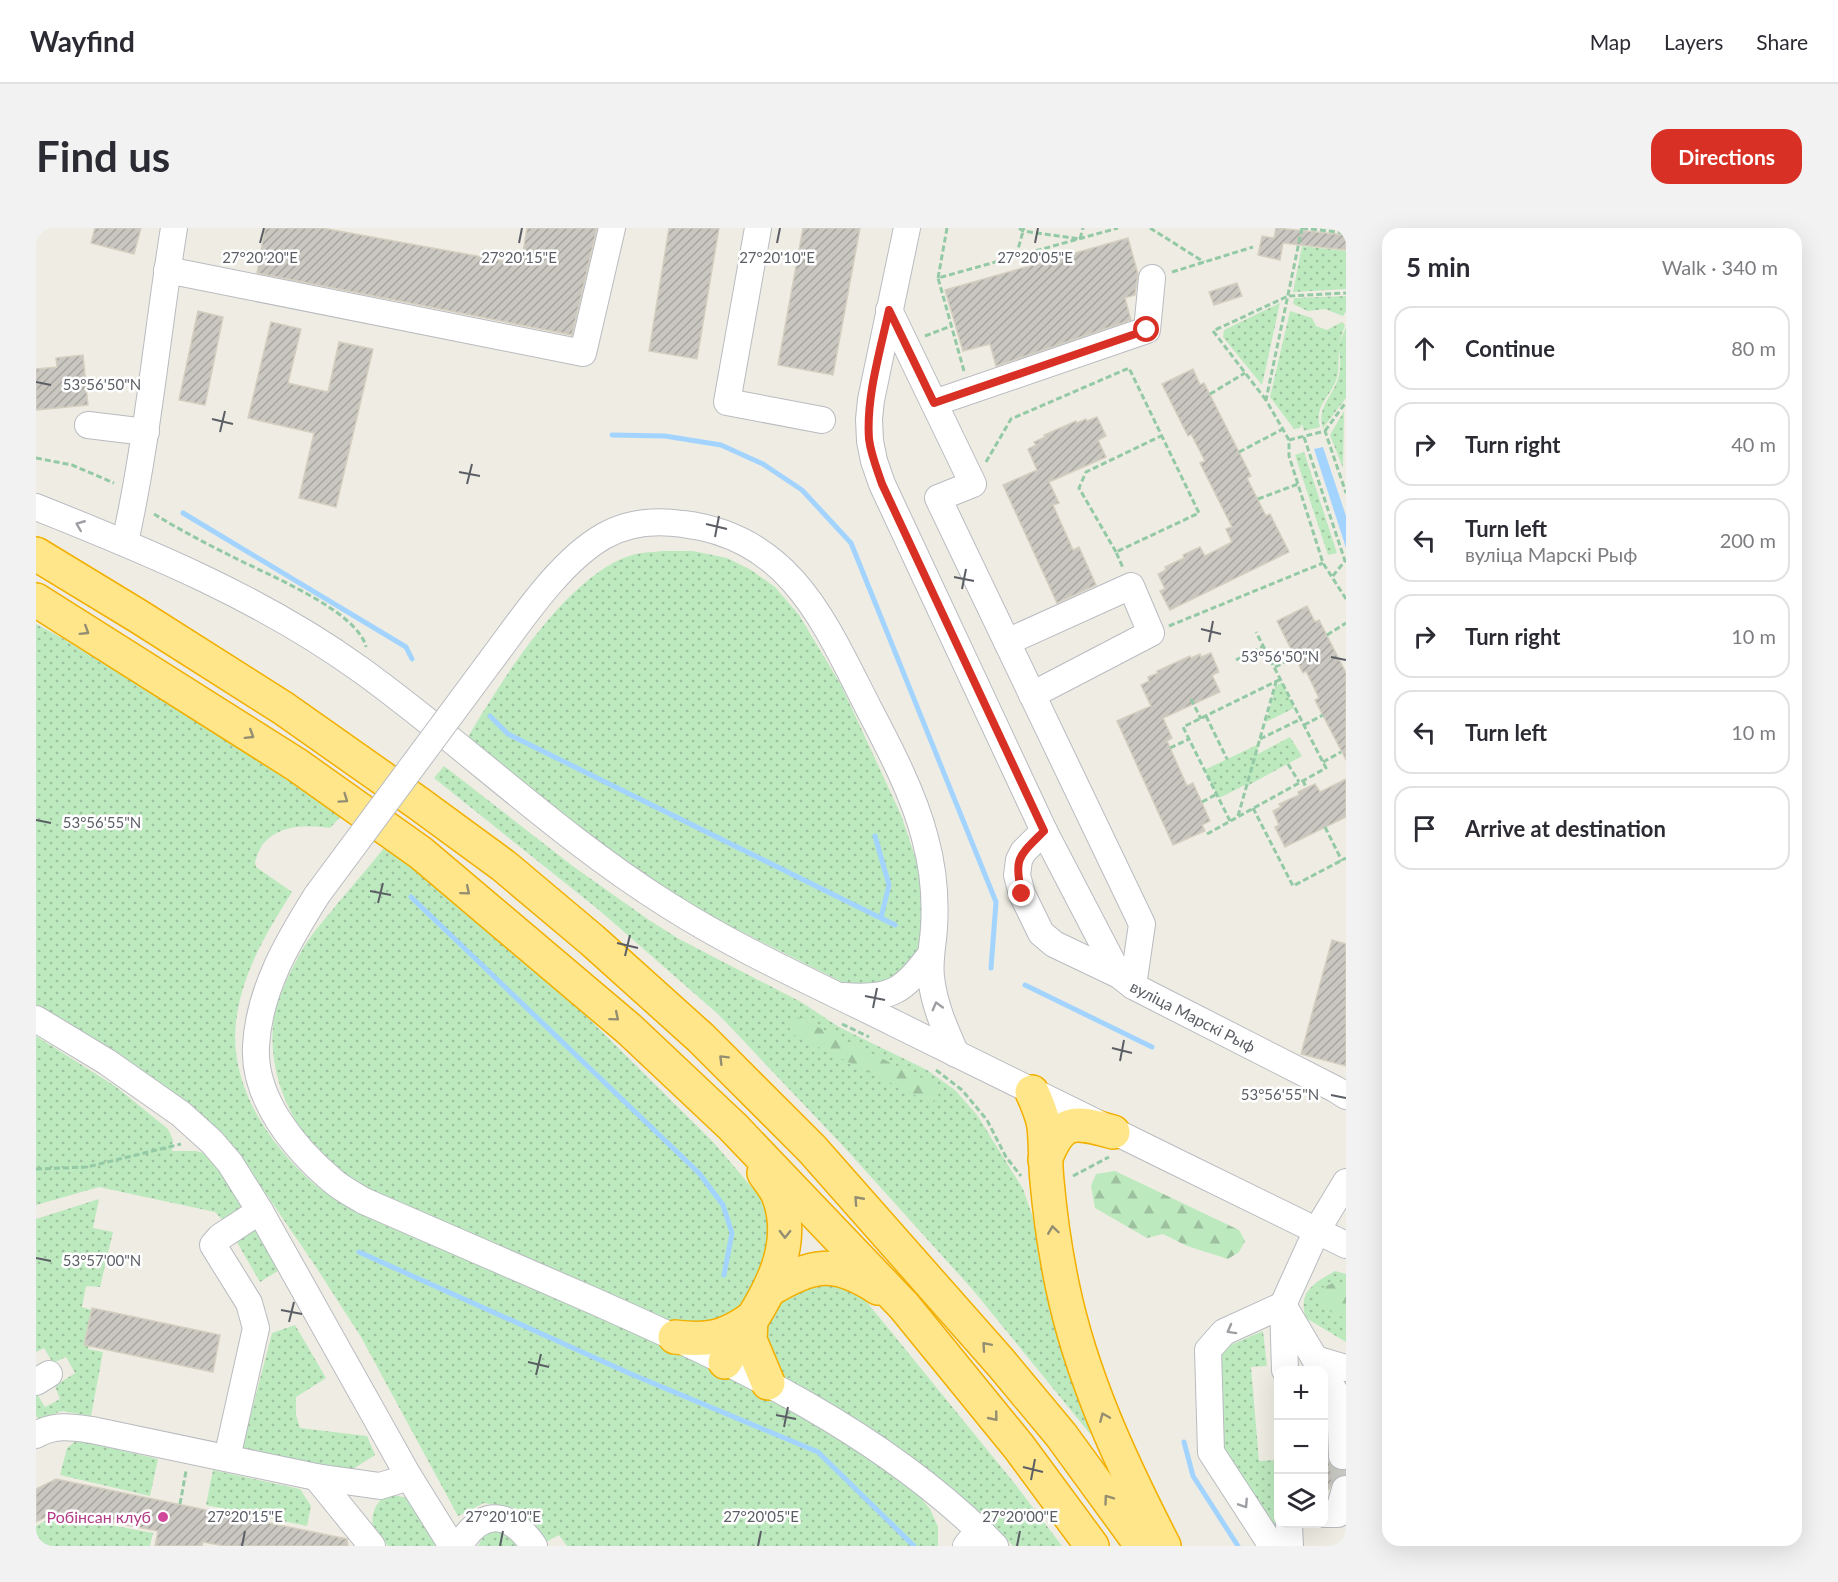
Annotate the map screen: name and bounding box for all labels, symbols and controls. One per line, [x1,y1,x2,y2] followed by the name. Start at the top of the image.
[30,24,135,58] text: Wayfind
[1590,29,1631,54] text: Map
[1664,29,1723,54] text: Layers
[1756,29,1808,54] text: Share
[1651,129,1802,184] button: Directions
[36,131,170,181] text: Find us
[222,248,298,266] text: 27°20'20"E
[481,248,557,266] text: 27°20'15"E
[739,248,815,266] text: 27°20'10"E
[997,248,1073,266] text: 27°20'05"E
[1406,251,1470,283] text: 5 min
[1662,255,1778,279] text: Walk · 340 m
[1133,316,1159,342] route start
[1408,332,1441,365] icon: ahead
[1465,335,1555,362] text: Continue
[1731,336,1776,360] text: 80 m
[63,375,141,393] text: 53°56'50"N
[1408,428,1441,461] icon: right
[1465,431,1560,458] text: Turn right
[1731,432,1776,456] text: 40 m
[1465,515,1547,542] text: Turn left
[76,520,87,532] one-way arrow
[1408,524,1441,557] icon: left
[1720,528,1776,552] text: 200 m
[1465,542,1637,566] text: вуліца Марскі Рыф
[1408,620,1441,653] icon: right
[1465,623,1560,650] text: Turn right
[79,624,90,635] one-way arrow
[1731,624,1776,648] text: 10 m
[1241,647,1319,665] text: 53°56'50"N
[1408,716,1441,749] icon: left
[1465,719,1547,746] text: Turn left
[1731,720,1776,744] text: 10 m
[244,728,254,740] one-way arrow
[338,792,349,803] one-way arrow
[1408,812,1441,845] icon: arrive
[63,813,141,831] text: 53°56'55"N
[1465,815,1666,842] text: Arrive at destination
[1008,880,1034,906] route end
[459,884,470,895] one-way arrow
[1127,976,1259,1056] street label: вуліца Марскі Рыф
[932,1001,944,1012] one-way arrow
[608,1009,619,1020] one-way arrow
[719,1056,730,1067] one-way arrow
[1241,1085,1319,1103] text: 53°56'55"N
[854,1196,865,1206] one-way arrow
[1047,1225,1059,1234] one-way arrow
[778,1229,791,1238] one-way arrow
[63,1251,141,1269] text: 53°57'00"N
[1227,1323,1237,1334] one-way arrow
[982,1342,993,1353] one-way arrow
[1274,1366,1328,1528] map controls
[1274,1366,1328,1420] button: +
[987,1410,998,1421] one-way arrow
[1099,1412,1111,1423] one-way arrow
[1274,1420,1328,1474] button: −
[1274,1474,1328,1528] button: layers
[1104,1494,1115,1505] one-way arrow
[1237,1498,1249,1508] one-way arrow
[47,1507,151,1526] place label: Робінсан клуб
[207,1507,283,1525] text: 27°20'15"E
[465,1507,541,1525] text: 27°20'10"E
[723,1507,799,1525] text: 27°20'05"E
[982,1507,1058,1525] text: 27°20'00"E
[156,1510,170,1524] marker: Робінсан клуб

